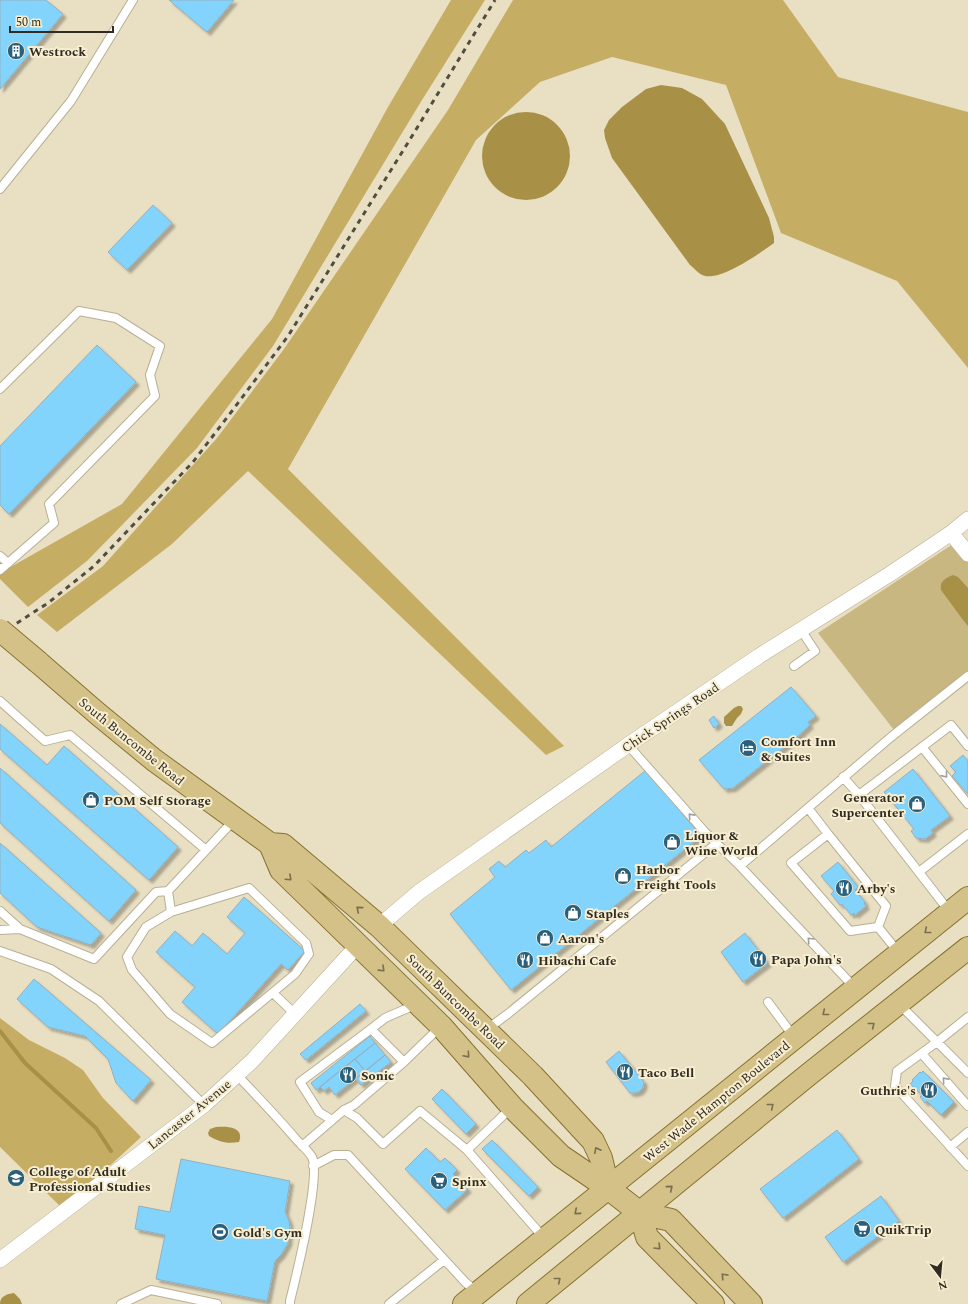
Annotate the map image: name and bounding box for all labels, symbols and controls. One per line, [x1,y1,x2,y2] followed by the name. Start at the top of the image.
[10,8,113,34] scale bar
[16,13,41,32] text: 50 m
[6,41,26,61] building icon: Westrock
[29,42,86,62] place label: Westrock
[618,678,723,758] street label: Chick Springs Road
[74,693,188,791] street label: South Buncombe Road
[761,732,836,767] place label: Comfort Inn & Suites
[738,738,758,758] hotel icon: Comfort Inn & Suites
[940,771,947,778] one-way arrow
[831,788,904,823] place label: Generator Supercenter
[81,790,101,810] shop icon: POM Self Storage
[104,791,211,811] place label: POM Self Storage
[907,794,927,814] shop icon: Generator Supercenter
[689,813,696,820] one-way arrow
[685,826,758,861] place label: Liquor & Wine World
[662,832,682,852] shop icon: Liquor & Wine World
[636,860,716,895] place label: Harbor Freight Tools
[613,866,633,886] shop icon: Harbor Freight Tools
[284,873,292,881] one-way arrow
[834,878,854,898] restaurant icon: Arby's
[857,879,895,899] place label: Arby's
[563,903,583,923] shop icon: Staples
[586,904,629,924] place label: Staples
[356,907,363,914] one-way arrow
[924,926,931,933] one-way arrow
[535,928,555,948] shop icon: Aaron's
[558,929,604,949] place label: Aaron's
[807,937,815,945] one-way arrow
[401,949,509,1054] street label: South Buncombe Road
[748,949,768,969] restaurant icon: Papa John's
[515,950,535,970] restaurant icon: Hibachi Cafe
[771,950,842,970] place label: Papa John's
[538,951,616,971] place label: Hibachi Cafe
[377,964,385,972] one-way arrow
[823,1008,830,1015] one-way arrow
[868,1022,875,1029] one-way arrow
[639,1036,794,1167] street label: West Wade Hampton Boulevard
[462,1051,469,1058] one-way arrow
[615,1062,635,1082] restaurant icon: Taco Bell
[638,1063,694,1083] place label: Taco Bell
[338,1065,358,1085] restaurant icon: Sonic
[361,1066,394,1086] place label: Sonic
[144,1075,236,1155] street label: Lancaster Avenue
[943,1077,950,1084] one-way arrow
[919,1080,939,1100] restaurant icon: Guthrie's
[860,1081,916,1101] place label: Guthrie's
[766,1104,773,1111] one-way arrow
[594,1147,602,1155] one-way arrow
[29,1162,151,1197] place label: College of Adult Professional Studies
[6,1168,26,1188] school or university icon: College of Adult Professional Studies
[429,1171,449,1191] supermarket icon: Spinx
[452,1172,487,1192] place label: Spinx
[665,1186,673,1193] one-way arrow
[575,1208,582,1215] one-way arrow
[852,1219,872,1239] supermarket icon: QuikTrip
[875,1220,932,1240] place label: QuikTrip
[210,1222,230,1242] sports icon: Gold's Gym
[233,1223,302,1243] place label: Gold's Gym
[653,1242,660,1250] one-way arrow
[920,1256,960,1296] north arrow
[721,1273,729,1281] one-way arrow
[936,1276,949,1295] text: N
[554,1277,561,1284] one-way arrow

